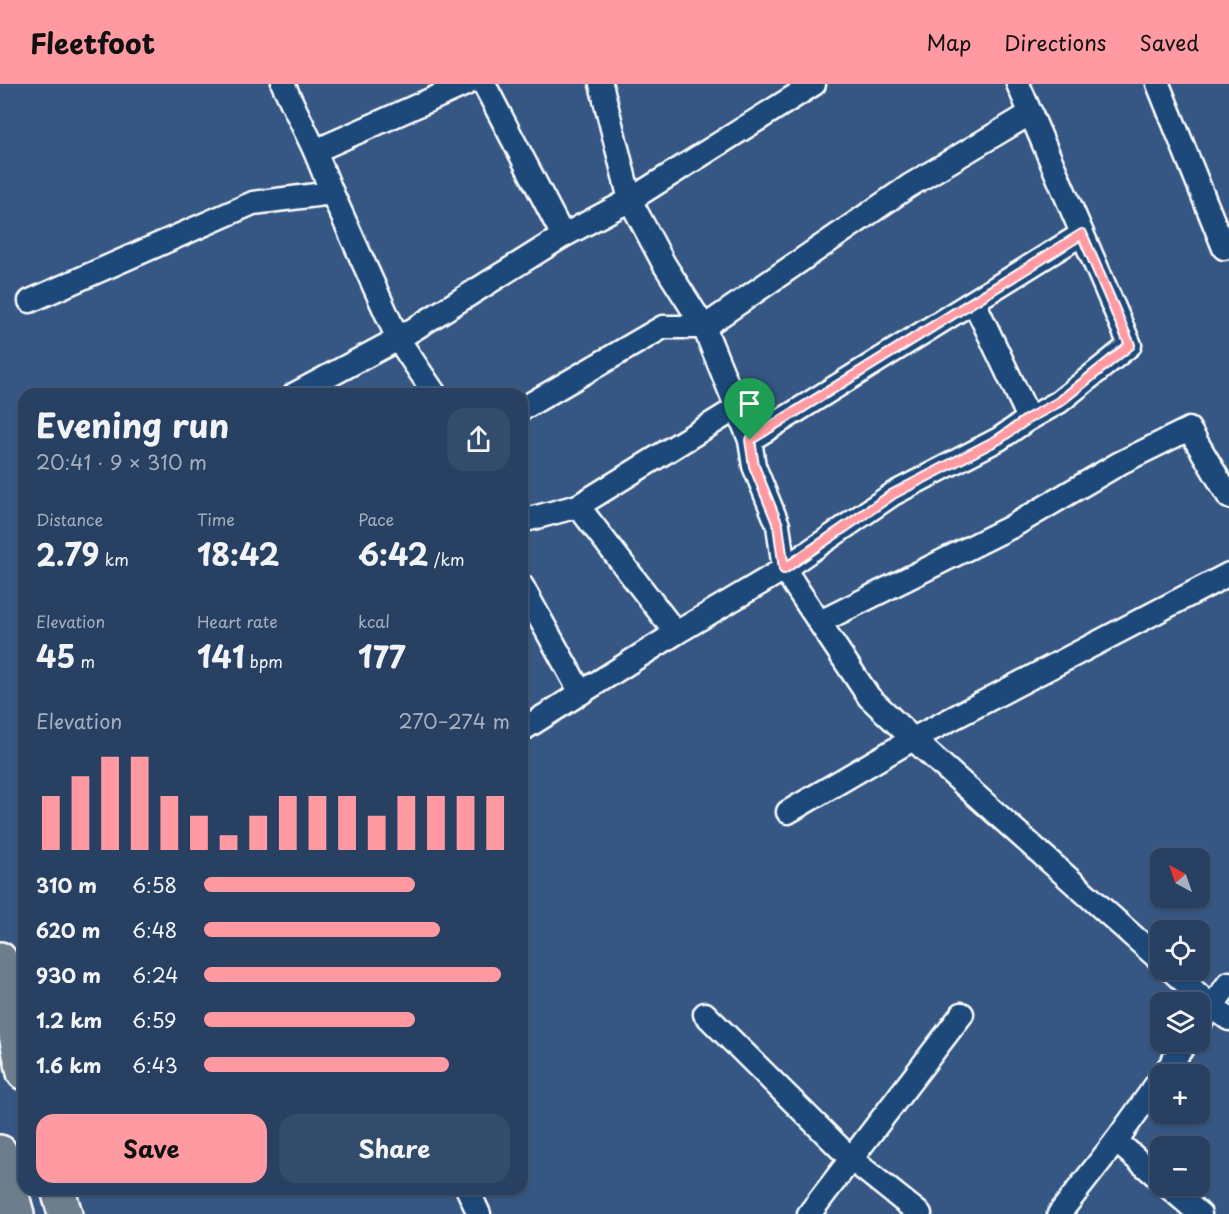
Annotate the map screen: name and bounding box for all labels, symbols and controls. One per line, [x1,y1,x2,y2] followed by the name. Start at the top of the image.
[30,21,155,64] text: Fleetfoot
[926,26,971,58] text: Map
[1004,26,1106,58] text: Directions
[1139,26,1199,58] text: Saved
[724,378,775,440] pin
[733,387,766,420] icon: arrive
[36,399,229,449] text: Evening run
[447,408,510,471] button: share
[36,447,207,477] text: 20:41 · 9 × 310 m
[36,507,103,531] text: Distance
[197,507,235,531] text: Time
[358,507,394,531] text: Pace
[36,531,100,576] text: 2.79
[197,531,280,576] text: 18:42
[358,531,429,576] text: 6:42
[100,547,129,571] text: km
[429,547,464,571] text: /km
[36,609,105,633] text: Elevation
[197,609,278,633] text: Heart rate
[358,609,390,633] text: kcal
[36,633,75,678] text: 45
[197,633,245,678] text: 141
[358,633,406,678] text: 177
[75,649,95,673] text: m
[245,649,283,673] text: bpm
[36,706,122,736] text: Elevation
[399,706,510,736] text: 270–274 m
[1150,848,1210,908] north arrow
[1150,848,1210,1196] map controls
[36,870,97,900] text: 310 m
[132,870,177,900] text: 6:58
[36,915,100,945] text: 620 m
[132,915,177,945] text: 6:48
[1150,920,1210,980] button: locate
[36,960,101,990] text: 930 m
[132,960,179,990] text: 6:24
[1150,992,1210,1052] button: layers
[36,1005,102,1035] text: 1.2 km
[132,1005,177,1035] text: 6:59
[36,1050,101,1080] text: 1.6 km
[132,1050,178,1080] text: 6:43
[1150,1064,1210,1124] button: +
[36,1114,267,1183] button: Save
[279,1114,510,1183] button: Share
[1150,1136,1210,1196] button: −

